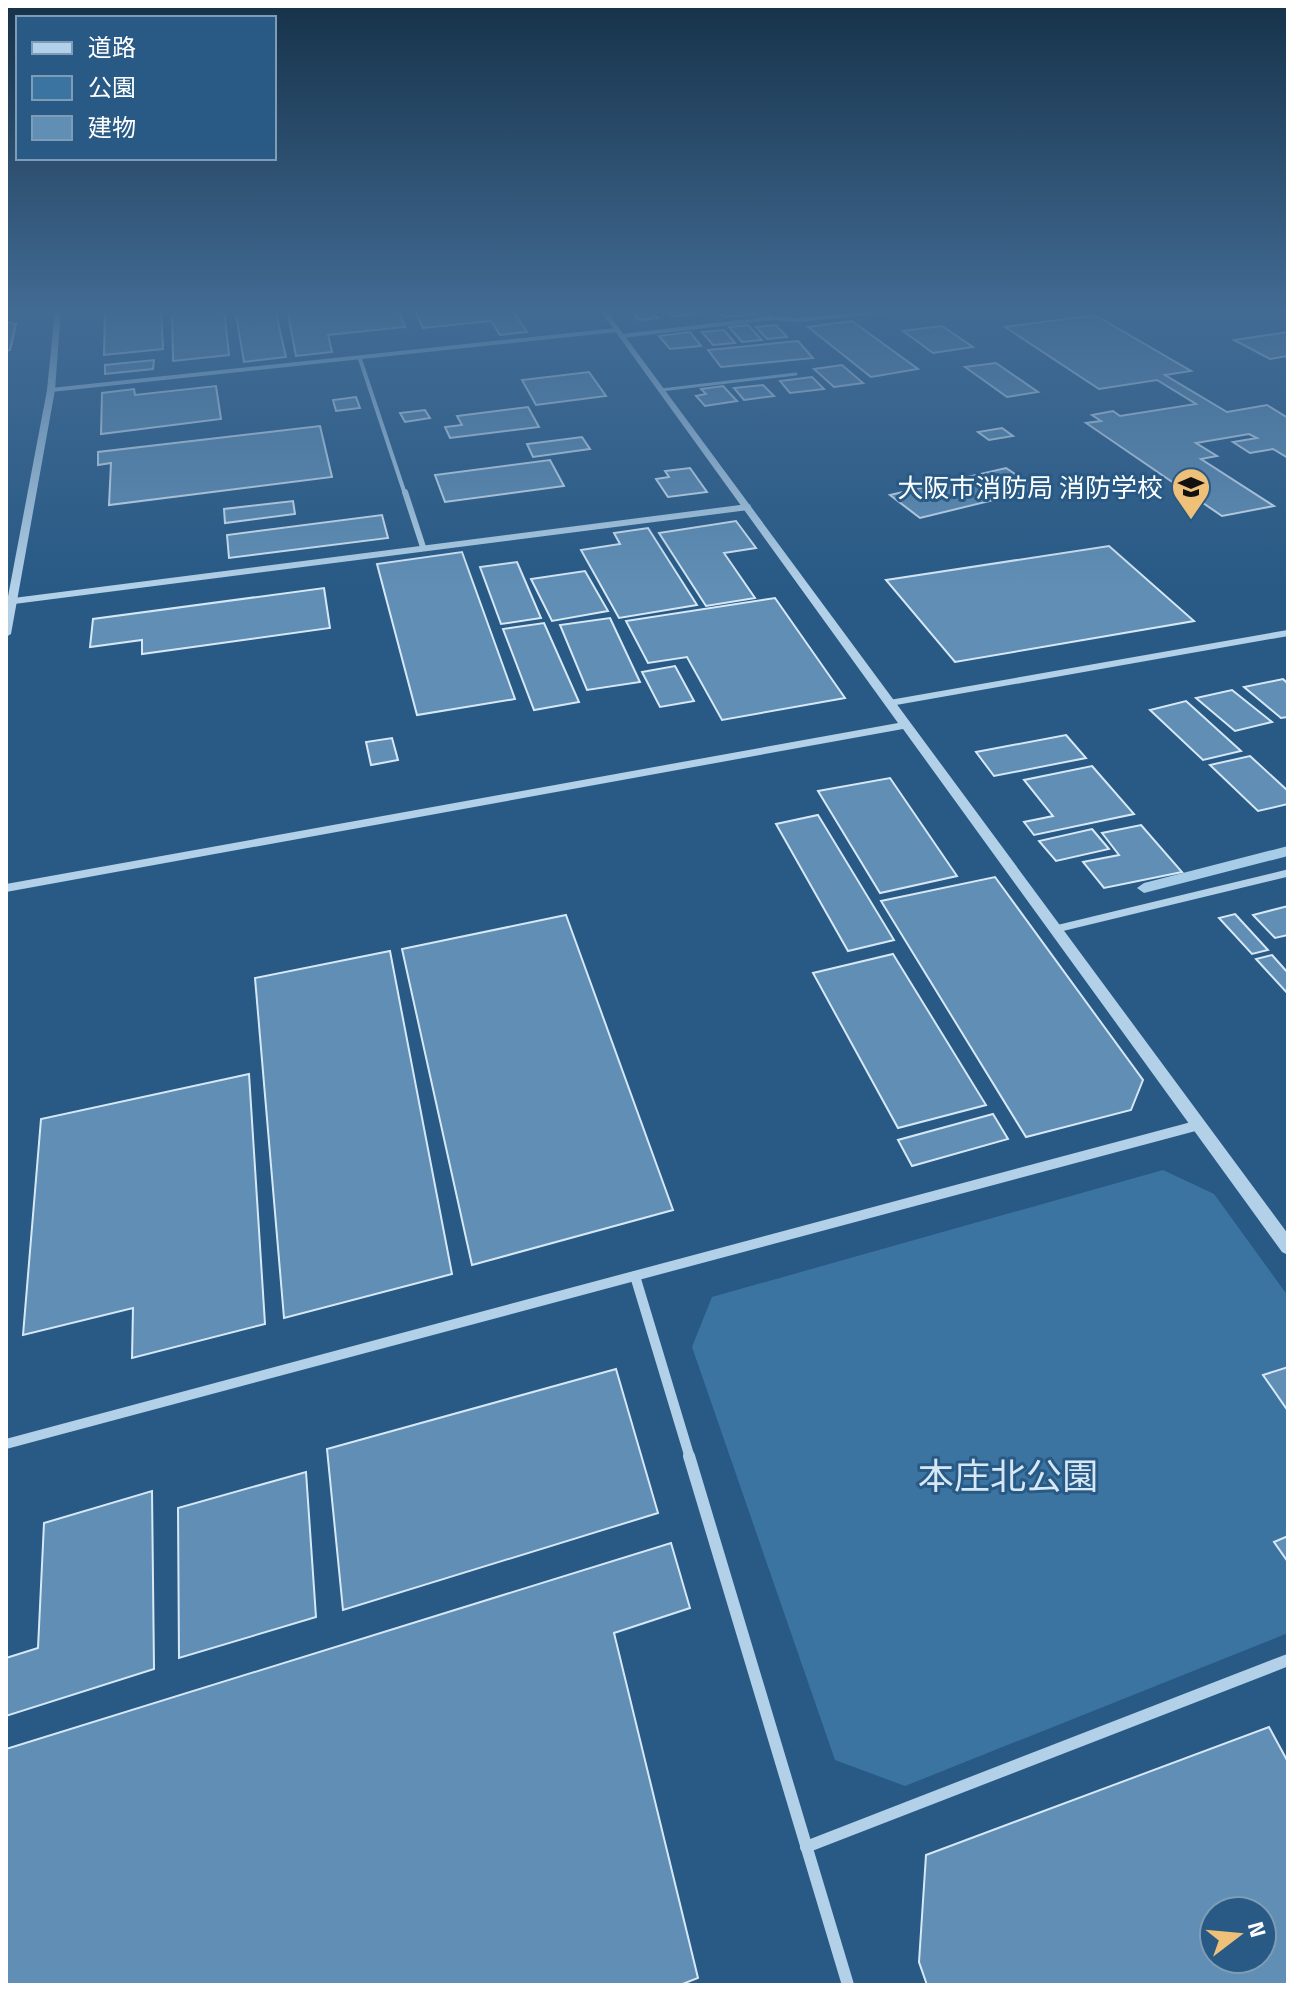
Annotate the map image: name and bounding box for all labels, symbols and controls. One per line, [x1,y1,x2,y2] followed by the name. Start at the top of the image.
[16,16,276,160] legend
[88,29,136,65] text: 道路
[88,69,136,105] text: 公園
[88,109,136,145] text: 建物
[1170,466,1212,521] school or university icon: 大阪市消防局 消防学校
[897,468,1163,507] place label: 大阪市消防局 消防学校
[918,1448,1098,1503] park label: 本庄北公園
[1198,1895,1278,1975] north arrow
[1239,1917,1276,1942] text: N

